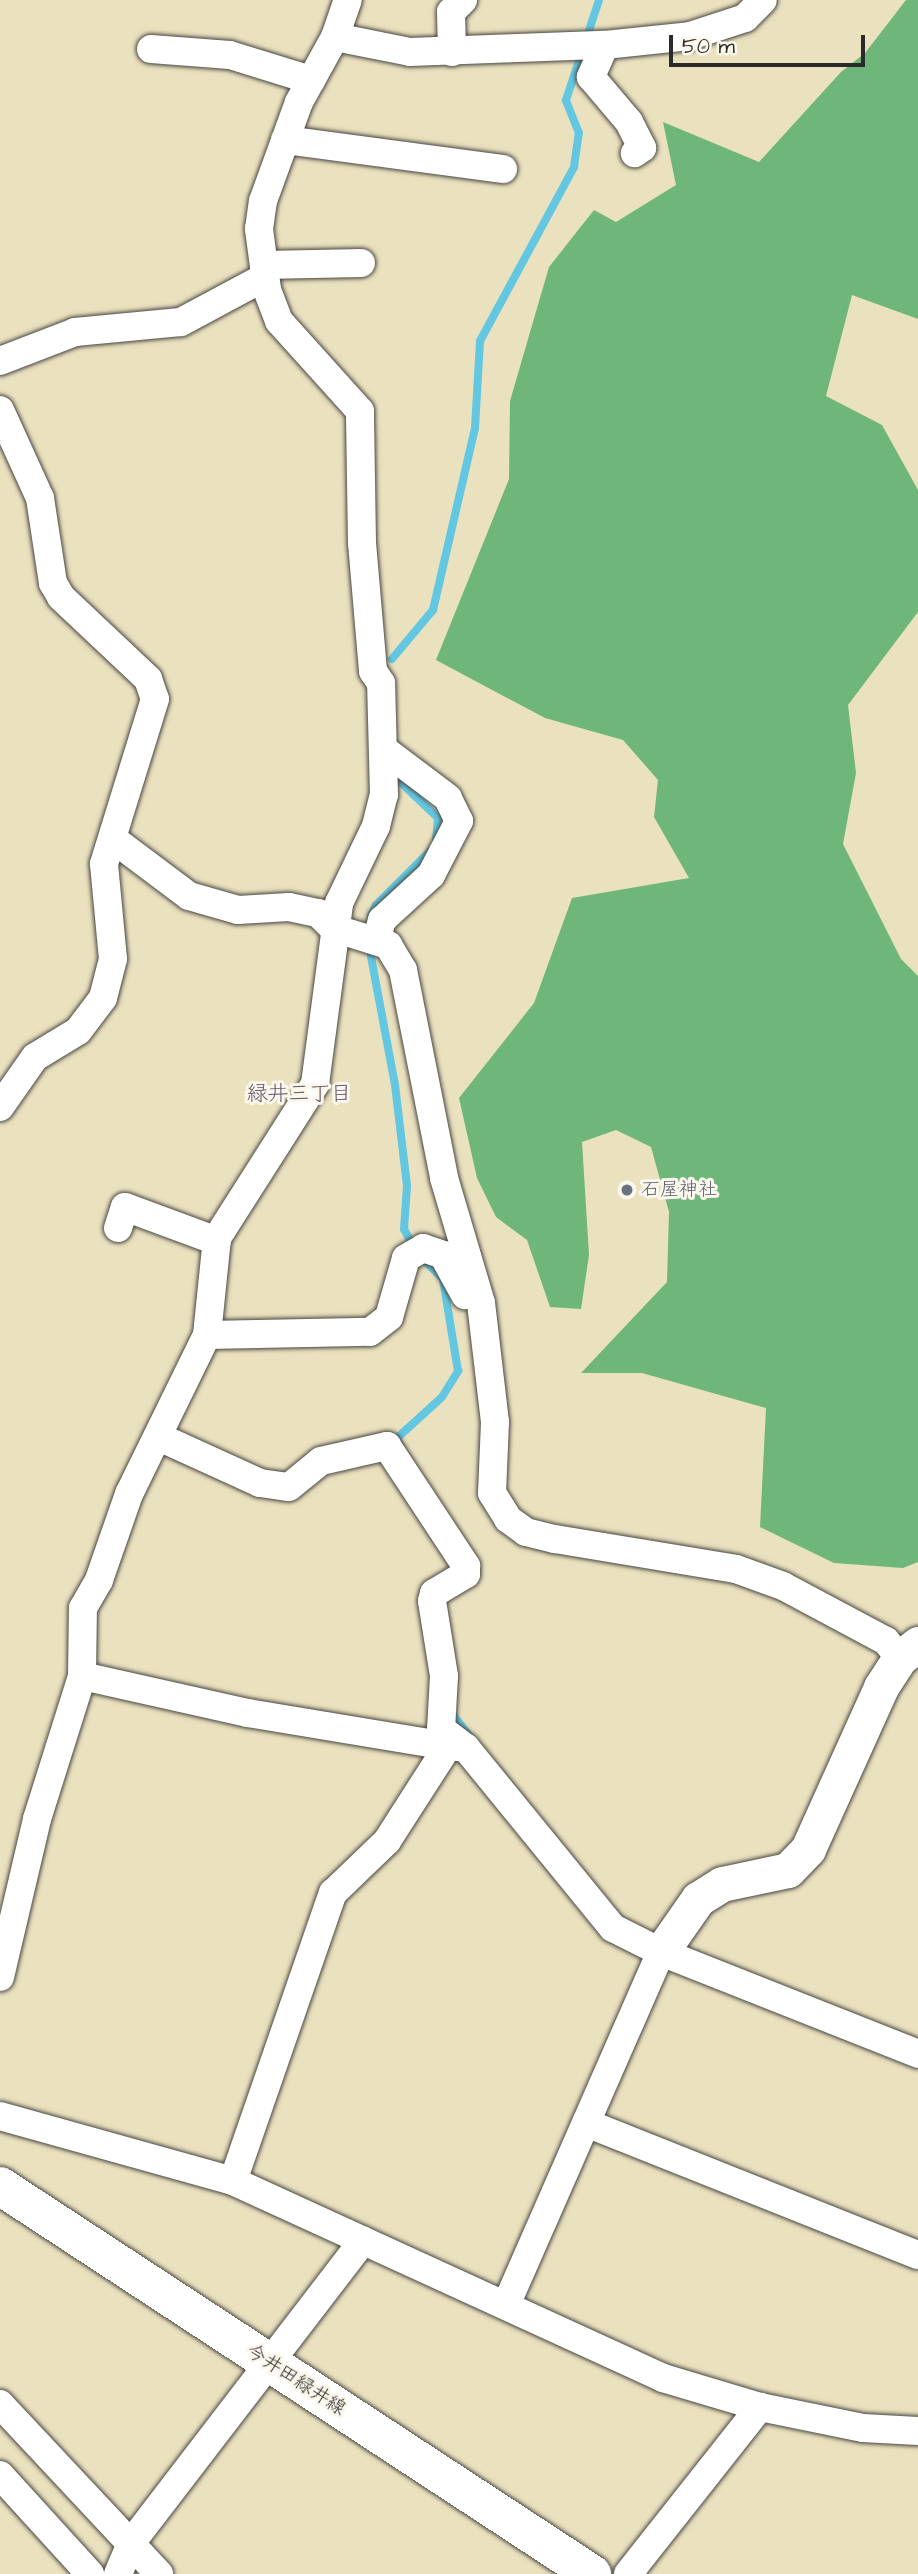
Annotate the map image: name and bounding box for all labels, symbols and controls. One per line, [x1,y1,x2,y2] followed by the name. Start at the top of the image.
[673,21,869,65] scale bar
[682,32,735,61] text: 50 m
[247,1081,351,1107] district label: 緑井三丁目
[641,1179,717,1201] place label: 石屋神社
[619,1182,635,1198] marker: 石屋神社
[242,2339,350,2421] street label: 今井田緑井線

